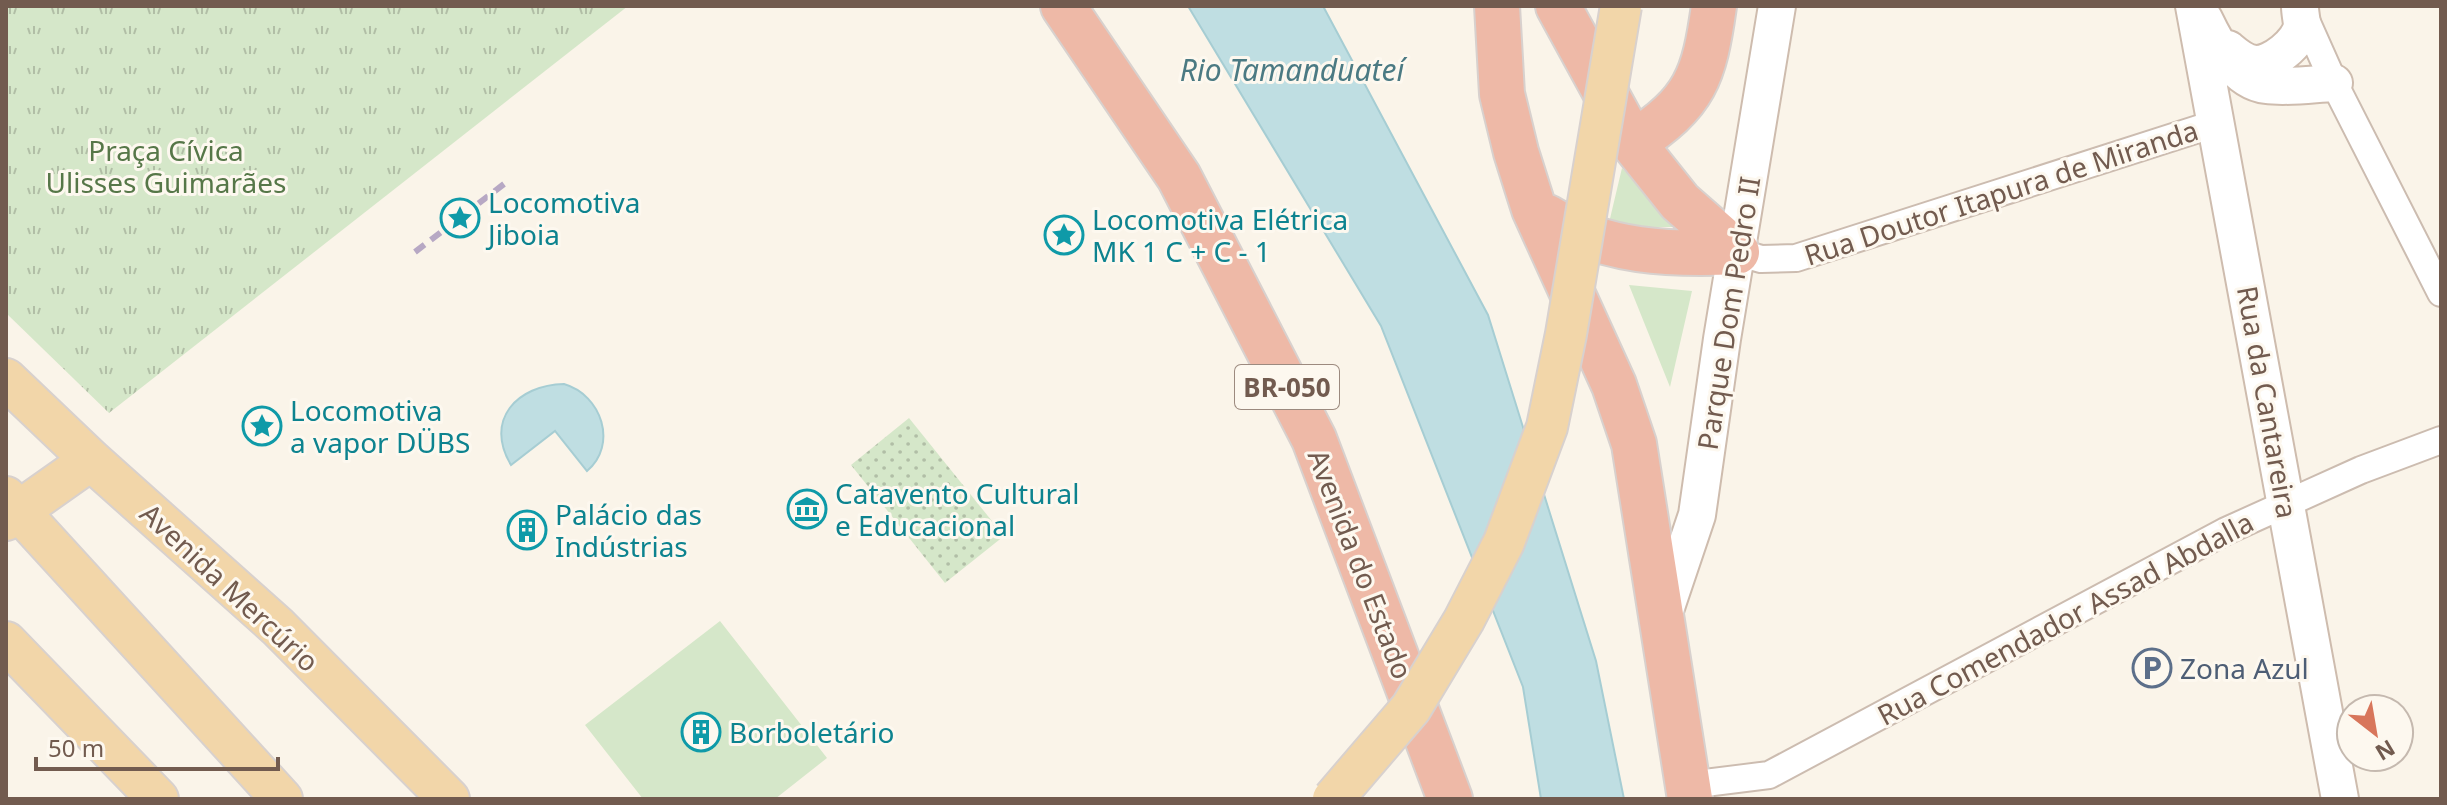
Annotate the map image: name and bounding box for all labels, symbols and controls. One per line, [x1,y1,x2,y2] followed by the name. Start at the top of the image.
[1180,49,1407,90] water label: Rio Tamanduateí
[1799,110,2203,274] street label: Rua Doutor Itapura de Miranda
[46,131,286,201] park label: Praça Cívica Ulisses Guimarães
[1688,174,1768,452] street label: Parque Dom Pedro II
[485,183,640,253] place label: Locomotiva Jiboia
[439,197,481,239] place icon: Locomotiva Jiboia
[1092,200,1348,270] place label: Locomotiva Elétrica MK 1 C + C - 1
[1043,214,1085,256] place icon: Locomotiva Elétrica MK 1 C + C - 1
[2229,283,2307,521] street label: Rua da Cantareira
[1235,365,1339,409] road number: BR-050
[290,391,470,461] place label: Locomotiva a vapor DÜBS
[241,405,283,447] place icon: Locomotiva a vapor DÜBS
[1300,444,1422,684] street label: Avenida do Estado
[835,474,1079,544] place label: Catavento Cultural e Educacional
[786,488,828,530] museum icon: Catavento Cultural e Educacional
[132,494,328,680] street label: Avenida Mercúrio
[555,495,702,565] place label: Palácio das Indústrias
[1870,502,2260,734] street label: Rua Comendador Assad Abdalla
[506,509,548,551] building icon: Palácio das Indústrias
[2131,647,2173,689] parking icon: Zona Azul
[2180,649,2309,687] place label: Zona Azul
[2335,693,2415,773] north arrow
[680,711,722,753] building icon: Borboletário
[729,713,894,751] place label: Borboletário
[36,721,278,771] scale bar
[48,731,104,764] text: 50 m
[2370,734,2401,768] text: N

